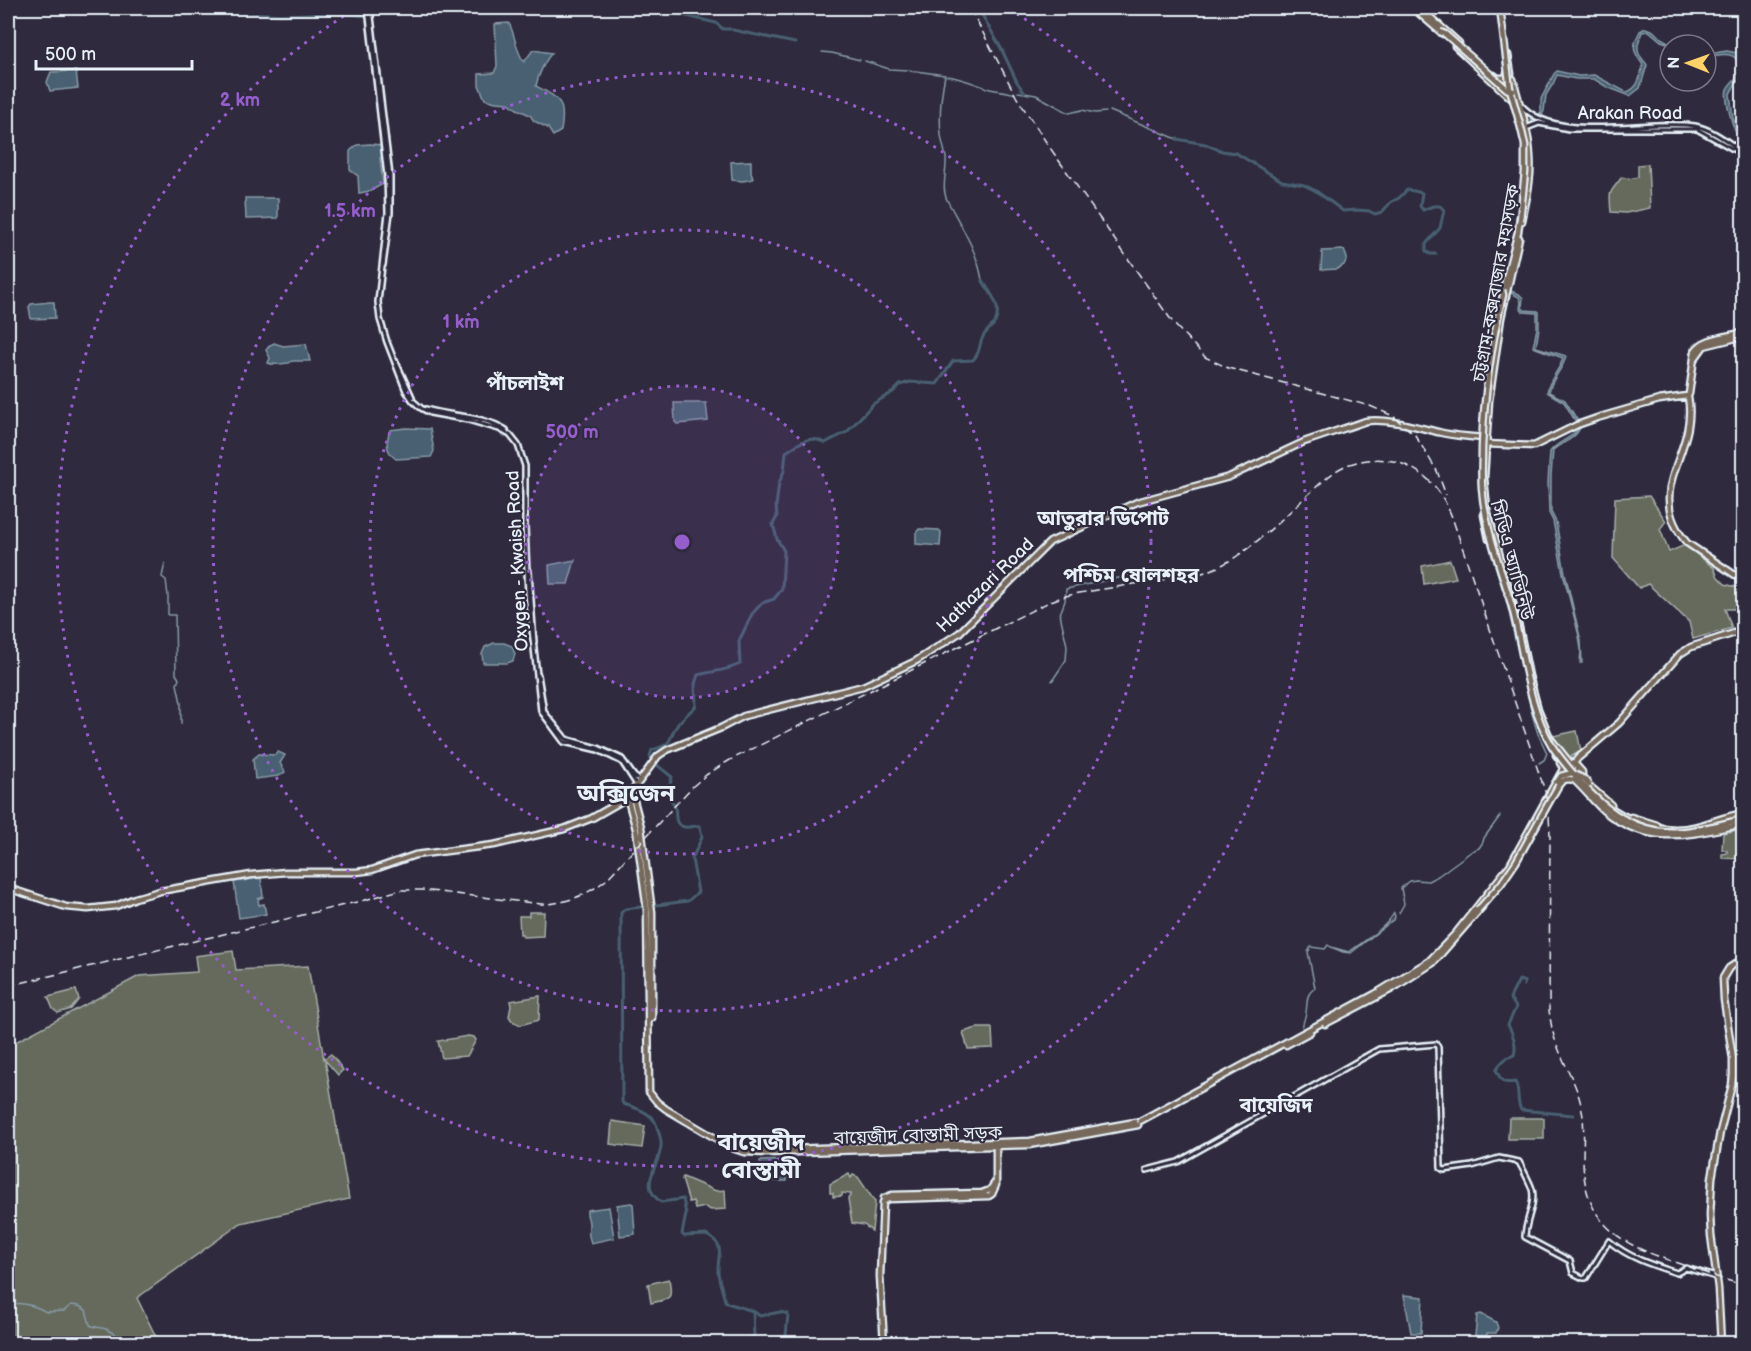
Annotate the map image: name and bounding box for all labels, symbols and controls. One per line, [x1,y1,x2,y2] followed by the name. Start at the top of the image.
[36,33,192,71] scale bar
[1658,33,1718,93] north arrow
[45,44,96,65] text: 500 m
[1665,57,1684,69] text: N
[220,90,260,111] text: 2 km
[1578,103,1682,124] street label: Arakan Road
[1469,182,1524,385] street label: চট্টগ্রাম-কক্সবাজার মহাসড়ক
[324,201,376,222] text: 1.5 km
[442,312,480,333] text: 1 km
[486,371,565,396] district label: পাঁচলাইশ
[545,422,599,443] text: 500 m
[502,470,533,652] street label: Oxygen - Kwaish Road
[1485,497,1538,623] street label: সিডিএ অ্যাভিনিউ
[1036,506,1170,531] district label: আতুরার ডিপোট
[672,532,692,552] centre of rings
[932,534,1038,637] street label: Hathazari Road
[1063,563,1200,588] district label: পশ্চিম ষোলশহর
[576,779,676,808] district label: অক্সিজেন
[1238,1093,1313,1118] district label: বায়েজিদ
[832,1122,1003,1149] street label: বায়েজীদ বোস্তামী সড়ক
[716,1128,805,1185] district label: বায়েজীদ বোস্তামী

